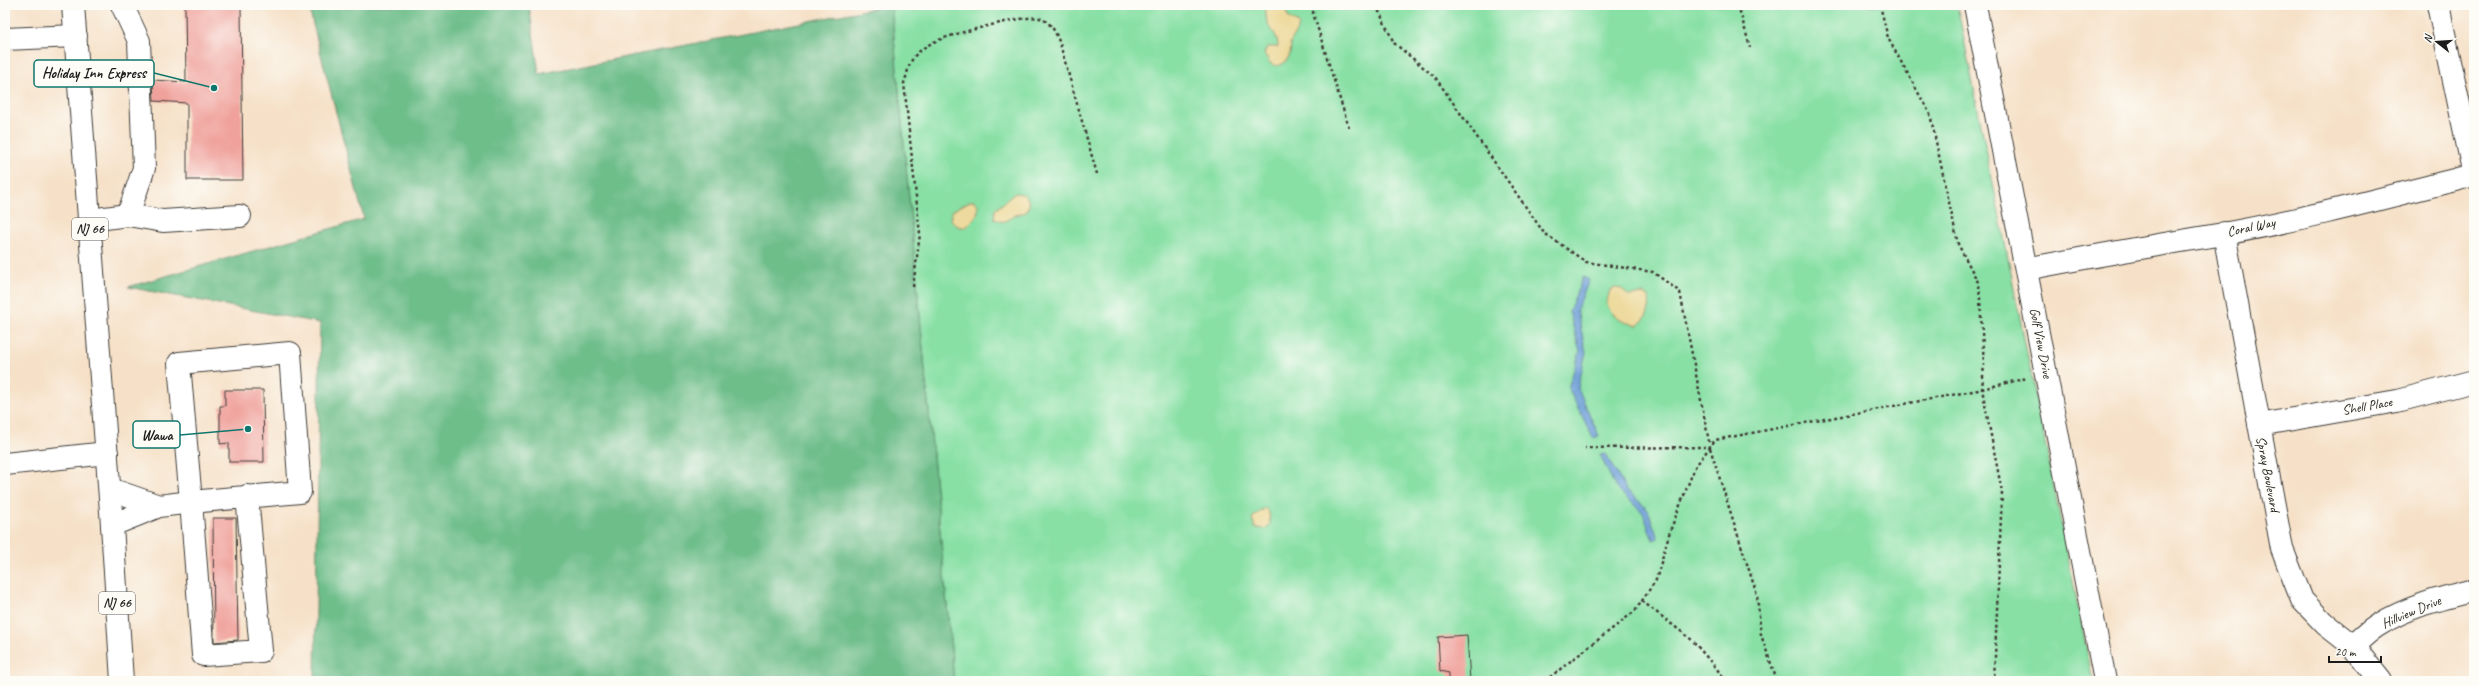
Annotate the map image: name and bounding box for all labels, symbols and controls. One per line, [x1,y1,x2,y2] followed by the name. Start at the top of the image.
[2417,22,2457,62] north arrow
[2420,32,2436,44] text: N
[34,60,154,87] callout: Holiday Inn Express
[42,64,148,83] text: Holiday Inn Express
[2225,213,2278,240] street label: Coral Way
[72,218,108,240] road number: NJ 66
[2026,306,2056,381] street label: Golf View Drive
[2341,393,2395,419] street label: Shell Place
[133,421,180,448] callout: Wawa
[141,426,174,445] text: Wawa
[2252,435,2284,516] street label: Spray Boulevard
[2379,591,2445,632] street label: Hillview Drive
[99,592,135,614] road number: NJ 66
[2329,638,2381,664] scale bar
[2335,644,2357,660] text: 20 m

